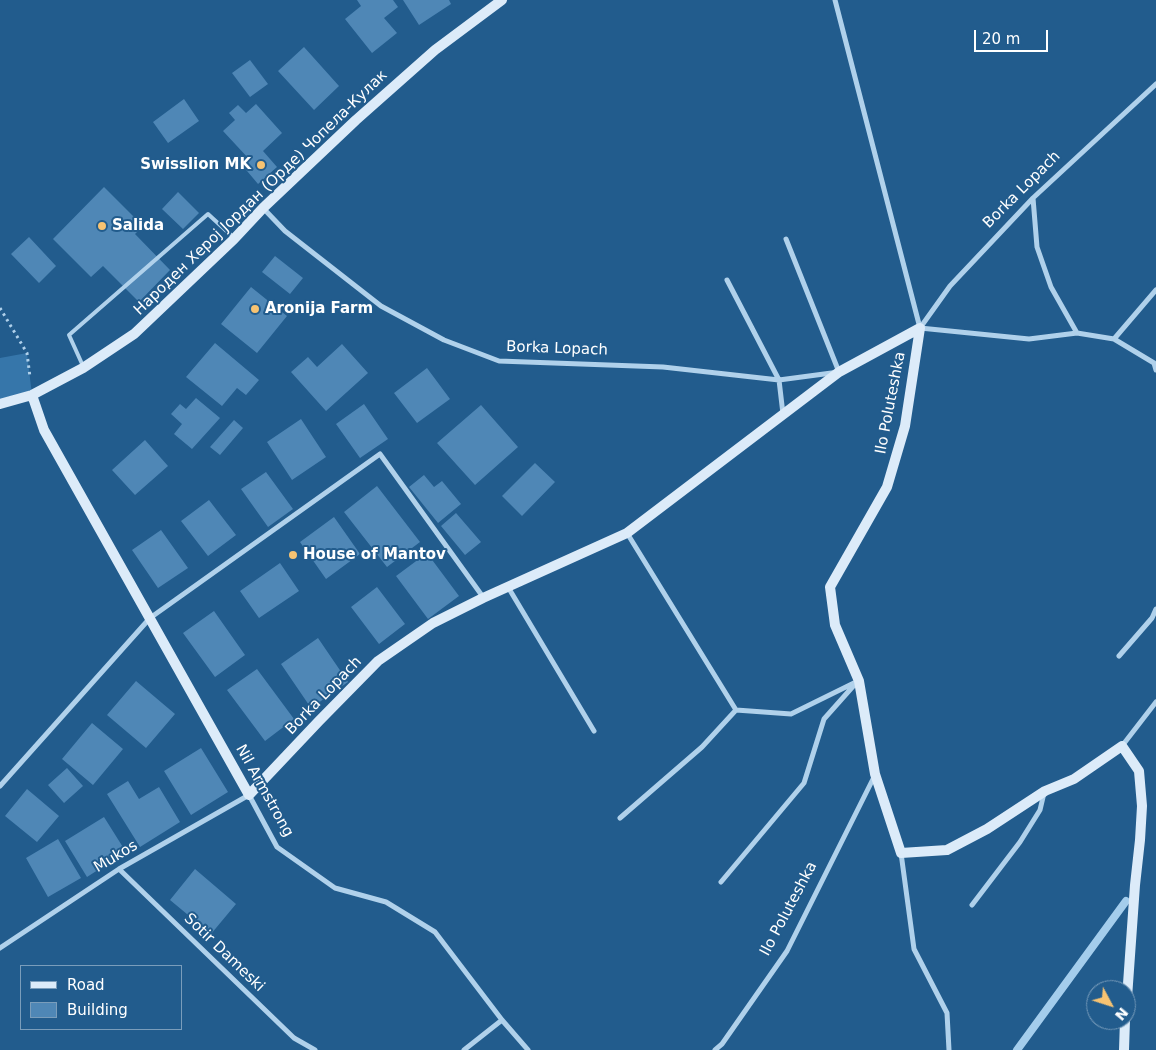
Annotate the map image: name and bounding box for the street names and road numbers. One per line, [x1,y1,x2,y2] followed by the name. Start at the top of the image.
[131,67,391,319] street label: Народен Херој Јордан (Орде) Чопела-Кулак
[980,148,1064,232] street label: Borka Lopach
[506,338,608,360] street label: Borka Lopach
[872,350,910,456] street label: Ilo Poluteshka
[282,653,366,739] street label: Borka Lopach
[231,742,297,840] street label: Nil Armstrong
[91,837,141,877] street label: Mukos
[757,859,821,959] street label: Ilo Poluteshka
[180,910,268,996] street label: Sotir Dameski

